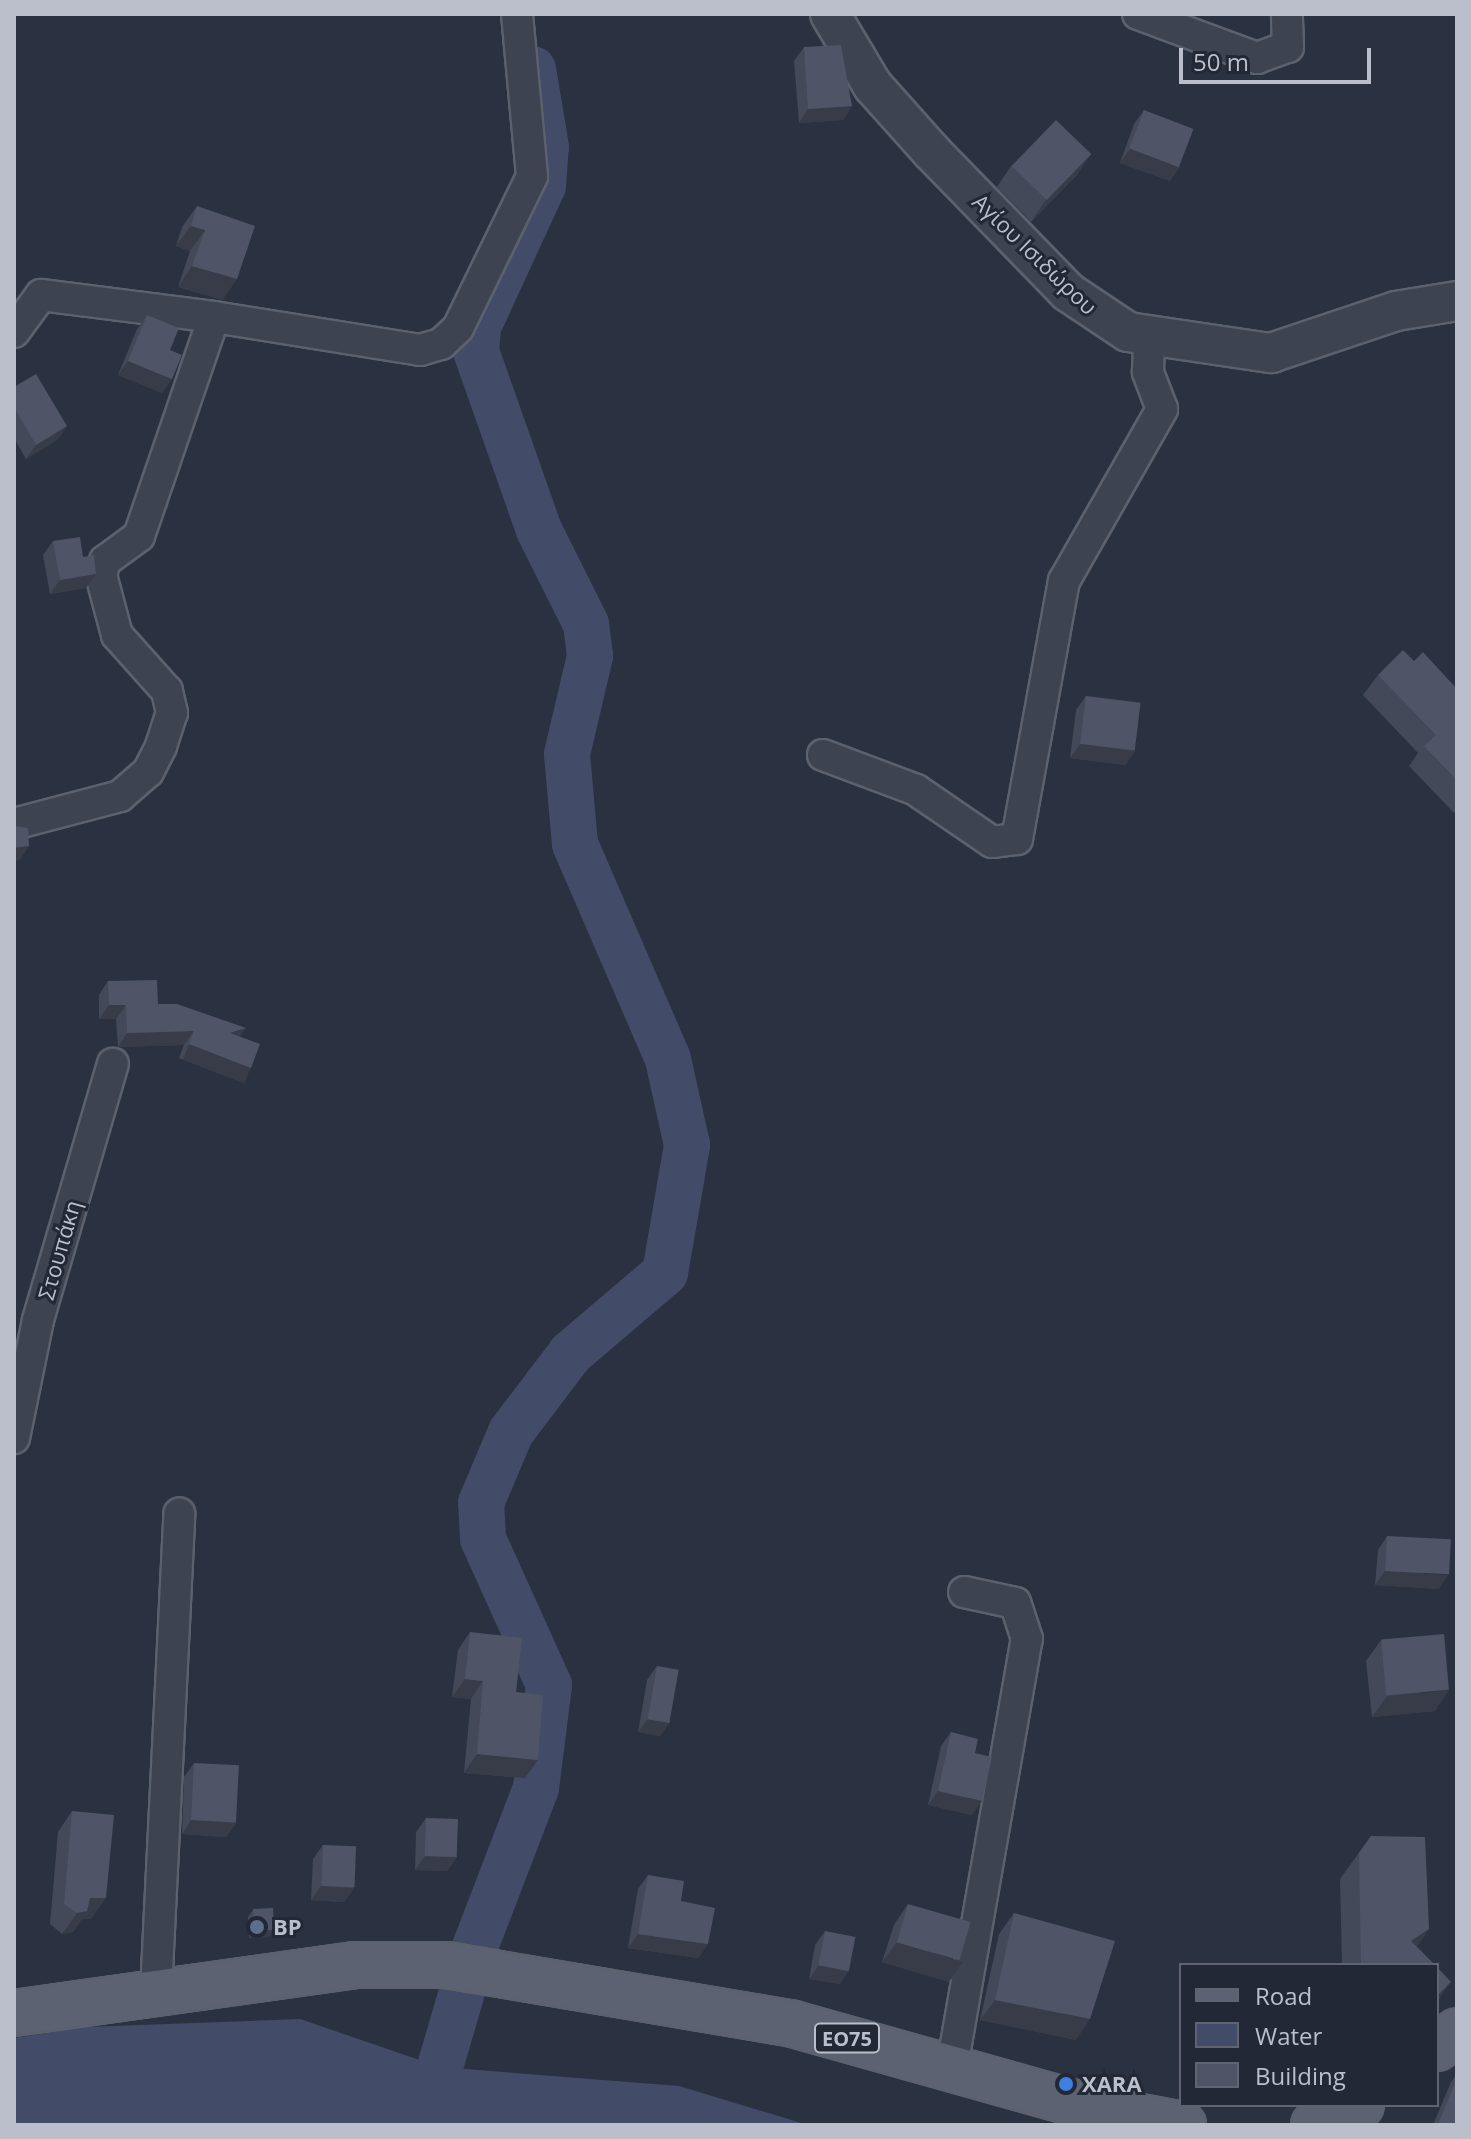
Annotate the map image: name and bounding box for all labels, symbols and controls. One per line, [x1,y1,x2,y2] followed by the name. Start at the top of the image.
[1183,32,1375,82] scale bar
[1193,45,1249,78] text: 50 m
[968,188,1102,320] street label: Αγίου Ισιδώρου
[32,1197,86,1303] street label: Στουπάκη
[273,1914,302,1940] place label: BP
[248,1918,266,1936] marker: BP
[1179,1963,1439,2107] legend
[1255,1979,1312,2012] text: Road
[1255,2019,1322,2052] text: Water
[813,2022,881,2054] road number: ΕΟ75
[1255,2059,1346,2092] text: Building
[1082,2071,1142,2097] place label: XARA
[1057,2075,1075,2093] marker: XARA

